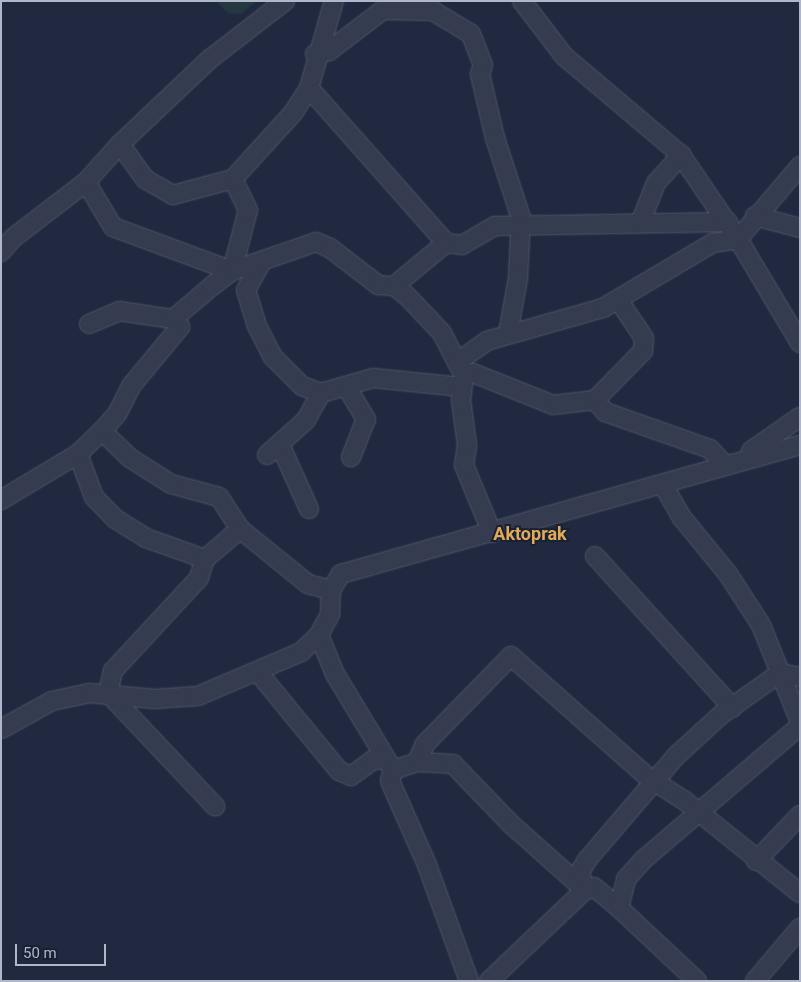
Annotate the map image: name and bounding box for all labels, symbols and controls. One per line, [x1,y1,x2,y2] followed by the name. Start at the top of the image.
[493,523,567,545] district label: Aktoprak
[18,934,109,966] scale bar
[23,944,57,962] text: 50 m

